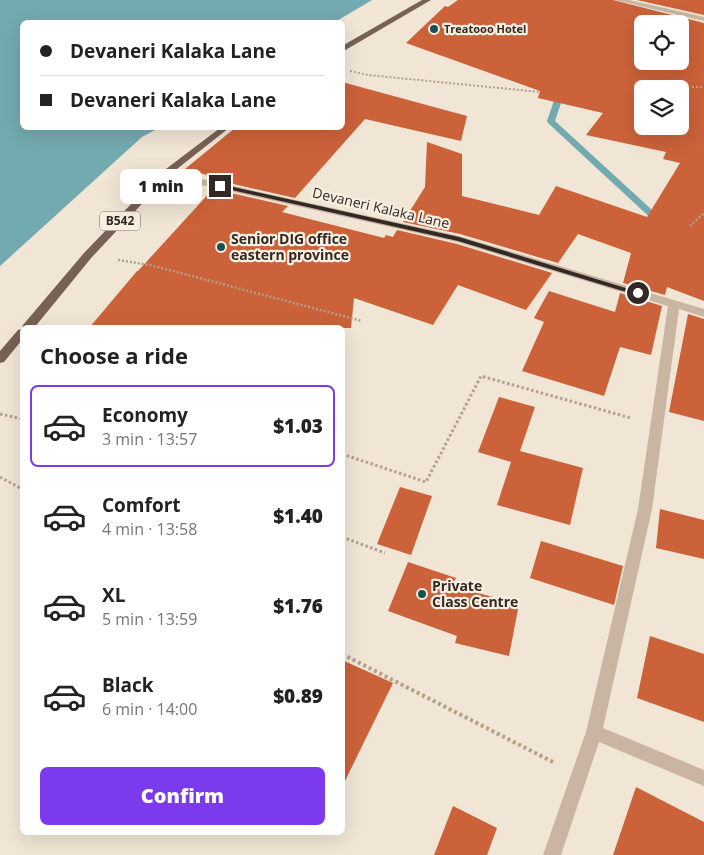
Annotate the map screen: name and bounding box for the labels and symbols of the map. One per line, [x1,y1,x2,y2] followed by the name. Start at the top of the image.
[444,21,526,36] place label: Treatooo Hotel
[428,23,440,35] marker: Treatooo Hotel
[120,168,202,204] callout: 1 min
[209,175,231,197] route end
[311,182,452,233] street label: Devaneri Kalaka Lane
[100,212,140,230] road number: B542
[231,229,349,264] place label: Senior DIG office eastern province
[215,241,227,253] marker: Senior DIG office eastern province
[627,282,649,304] route start
[432,576,518,611] place label: Private Class Centre
[416,588,428,600] marker: Private Class Centre

